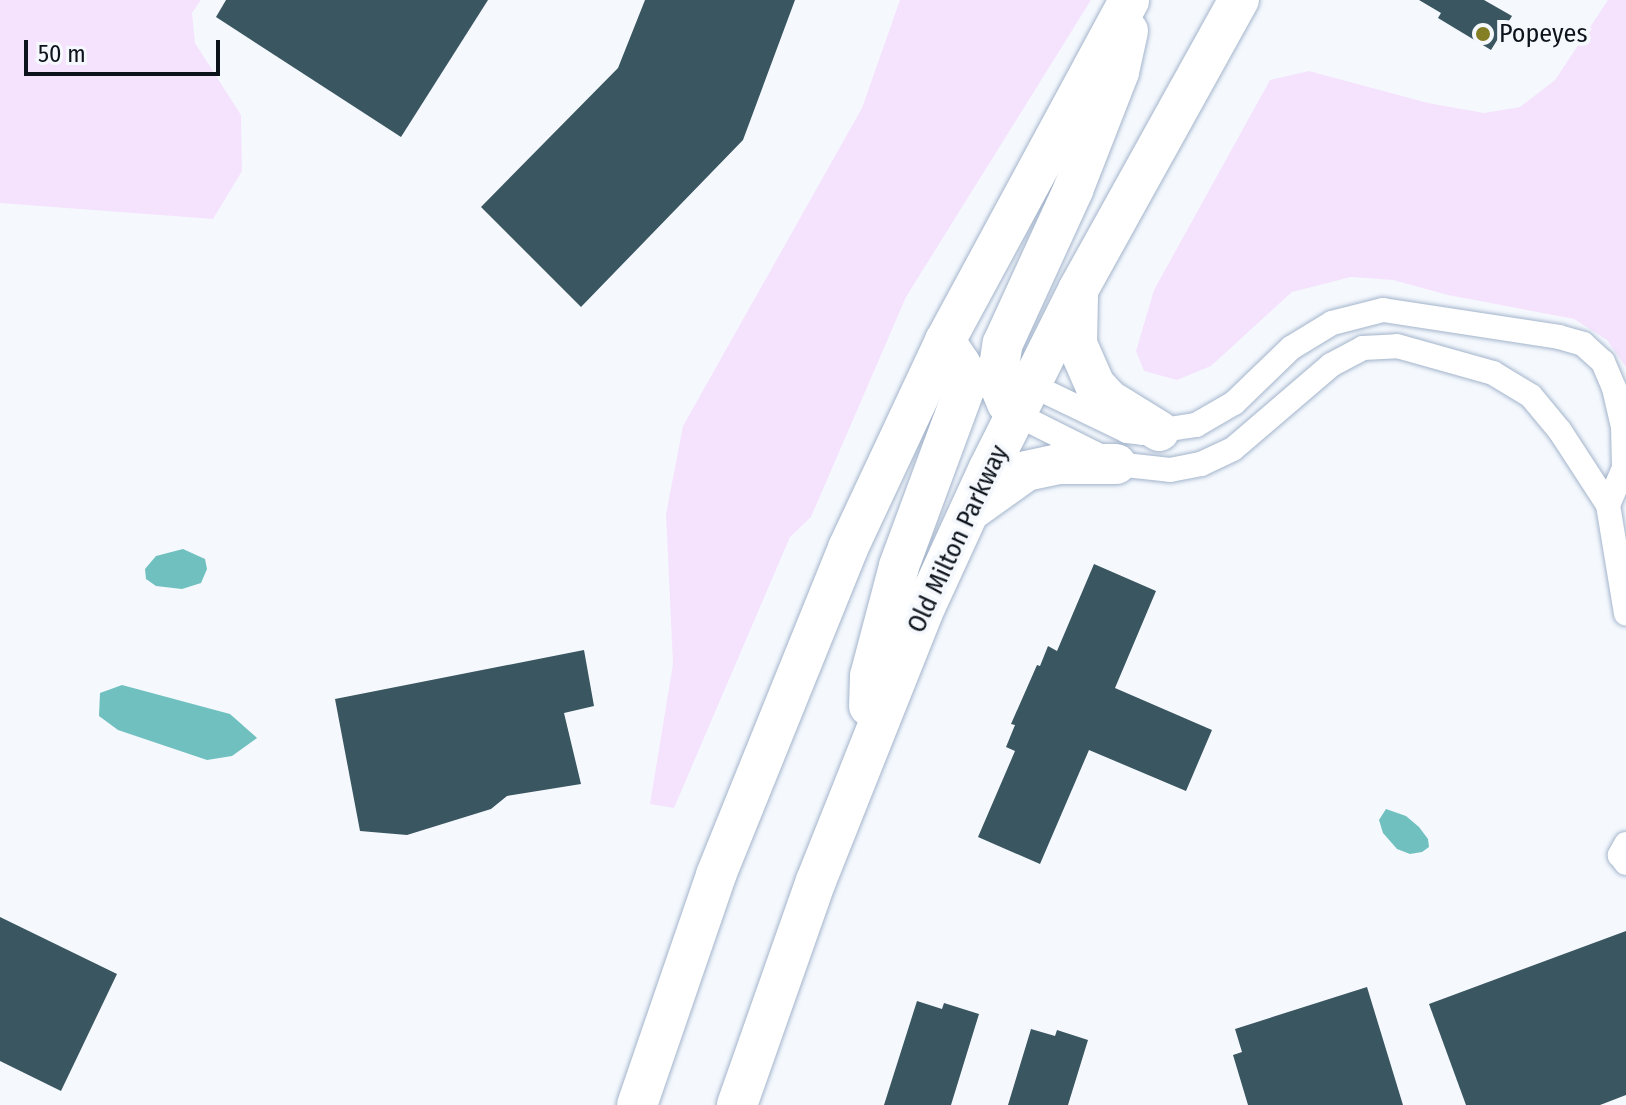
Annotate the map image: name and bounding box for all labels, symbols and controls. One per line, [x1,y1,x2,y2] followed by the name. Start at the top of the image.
[1499,18,1588,50] place label: Popeyes
[28,24,224,74] scale bar
[1474,25,1492,43] marker: Popeyes
[38,40,86,68] text: 50 m
[901,440,1015,638] street label: Old Milton Parkway

